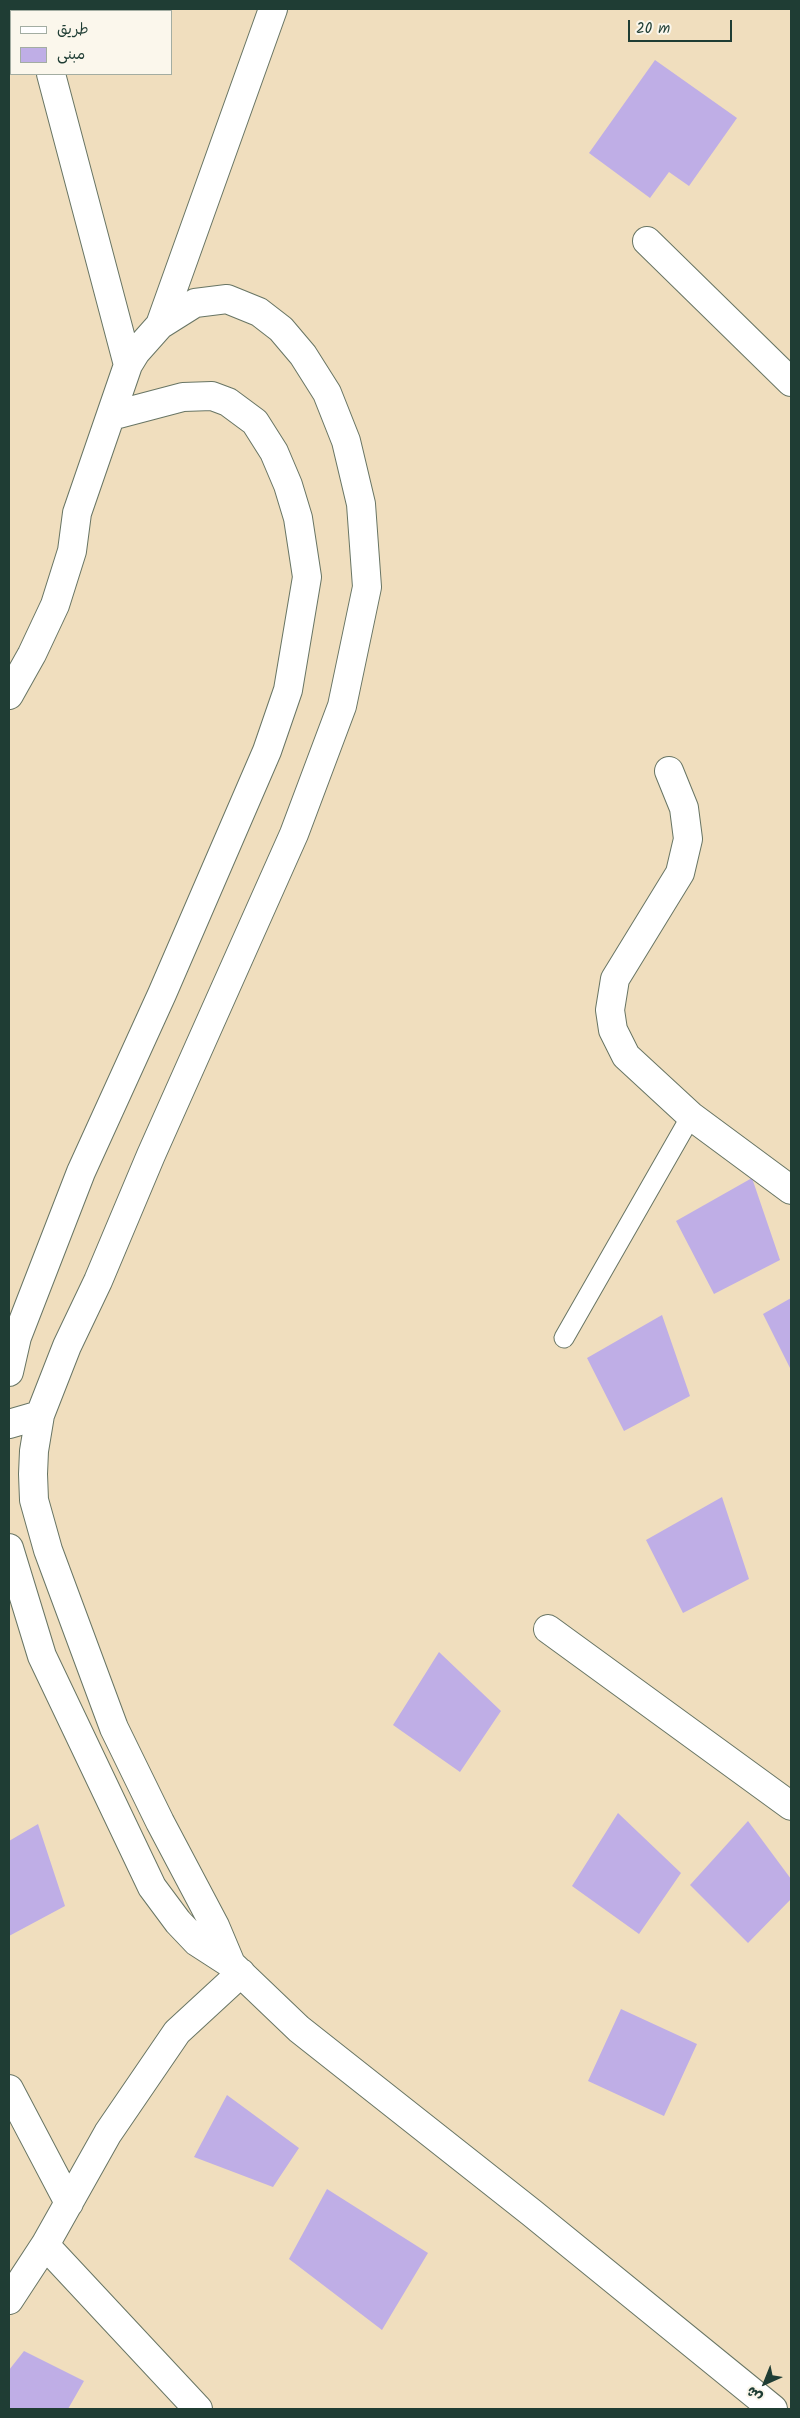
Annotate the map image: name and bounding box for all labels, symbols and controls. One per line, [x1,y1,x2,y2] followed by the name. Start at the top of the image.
[10,10,172,75] legend
[630,10,734,42] scale bar
[636,17,670,41] text: 20 m
[57,18,89,42] text: طريق
[57,43,85,67] text: مبنى
[740,2358,790,2408] north arrow
[741,2381,768,2407] text: ش

